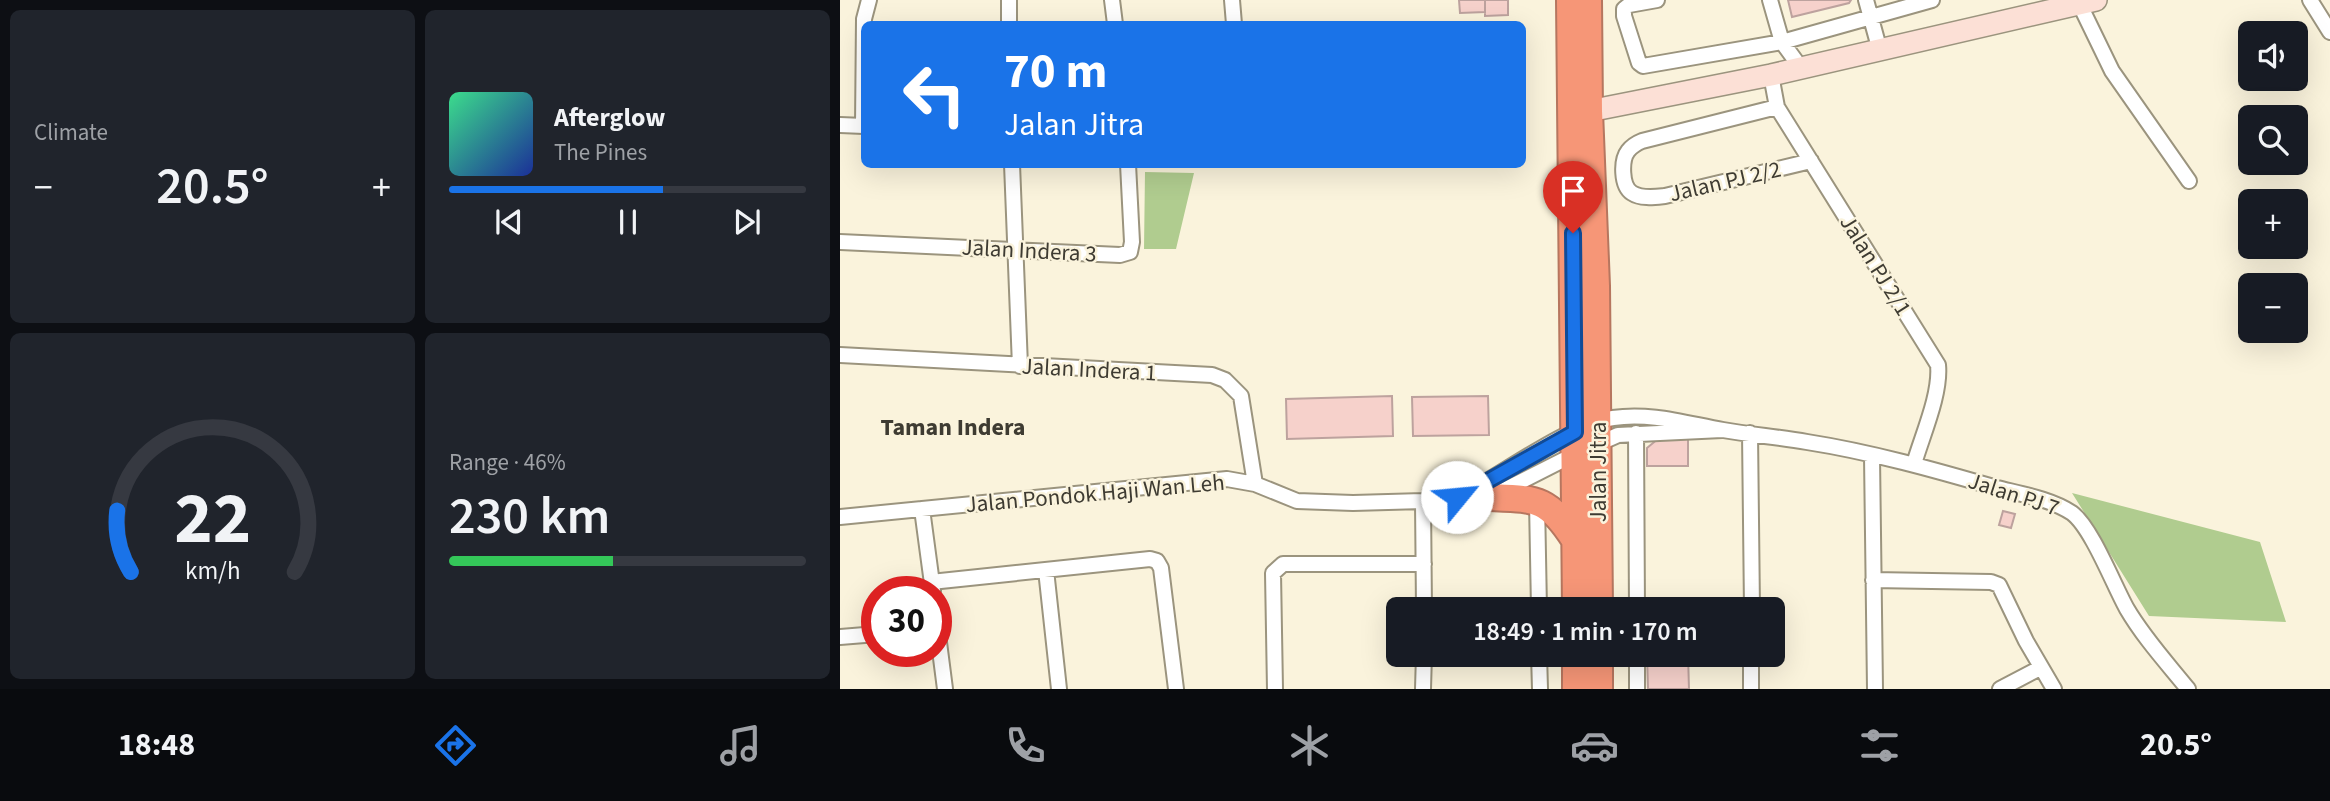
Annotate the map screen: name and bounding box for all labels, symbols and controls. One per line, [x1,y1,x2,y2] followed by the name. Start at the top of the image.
[2238,21,2308,343] map controls
[2238,21,2308,91] button: sound
[1004,37,1108,107] text: 70 m
[889,49,980,140] icon: left
[554,99,665,136] text: Afterglow
[1004,102,1144,148] text: Jalan Jitra
[2238,105,2308,175] button: search
[34,116,108,149] text: Climate
[554,136,647,169] text: The Pines
[156,150,269,224] text: 20.5°
[1666,153,1784,210] street label: Jalan PJ 2/2
[34,161,53,215] text: −
[372,161,391,215] text: +
[1543,161,1603,233] pin
[1554,172,1592,210] icon: arrive
[2238,189,2308,259] button: +
[490,203,528,241] icon: previous
[609,203,647,241] icon: pause
[728,203,766,241] icon: next
[1832,208,1920,322] street label: Jalan PJ 2/1
[961,230,1097,271] street label: Jalan Indera 3
[2238,273,2308,343] button: −
[1021,349,1157,390] street label: Jalan Indera 1
[881,410,1025,445] district label: Taman Indera
[1582,422,1615,522] street label: Jalan Jitra
[449,446,566,479] text: Range · 46%
[1420,460,1494,534] position arrow
[1964,464,2064,525] street label: Jalan PJ 7
[964,466,1226,521] street label: Jalan Pondok Haji Wan Leh
[174,467,251,571] text: 22
[449,480,610,554] text: 230 km
[185,553,240,589] text: km/h
[861,576,952,667] speed limit sign: 30
[1473,613,1698,650] text: 18:49 · 1 min · 170 m
[431,721,480,770] icon: directions
[716,721,765,770] icon: music
[1001,721,1050,770] icon: phone
[1285,721,1334,770] icon: climate
[1570,721,1619,770] icon: car
[1855,721,1904,770] icon: filters
[118,722,195,768] text: 18:48
[2140,722,2212,768] text: 20.5°

